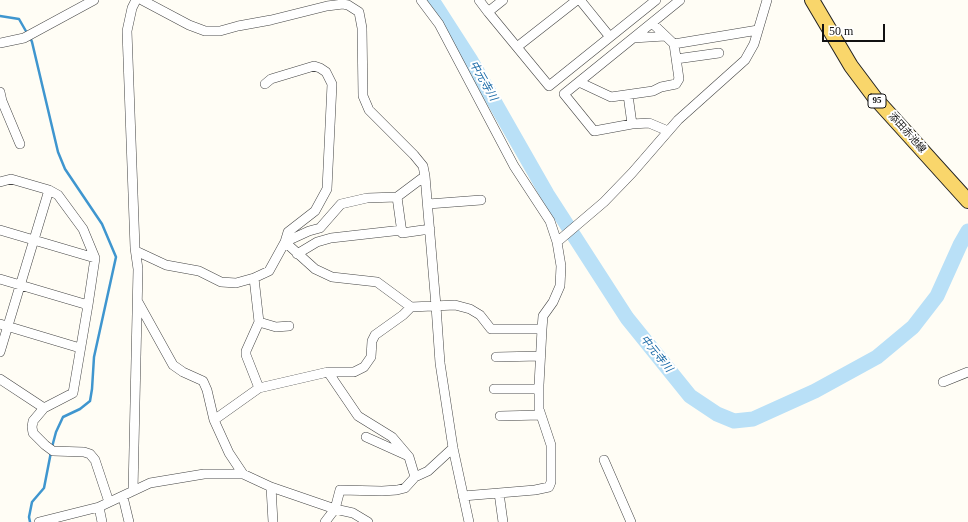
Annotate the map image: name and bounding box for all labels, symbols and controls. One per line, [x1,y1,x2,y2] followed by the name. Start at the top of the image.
[824,16,887,42] scale bar
[829,24,853,38] text: 50 m
[466,59,500,103] water label: 中元寺川
[868,94,886,108] road number: 95
[886,110,928,156] street label: 添田赤池線
[637,333,675,375] water label: 中元寺川

